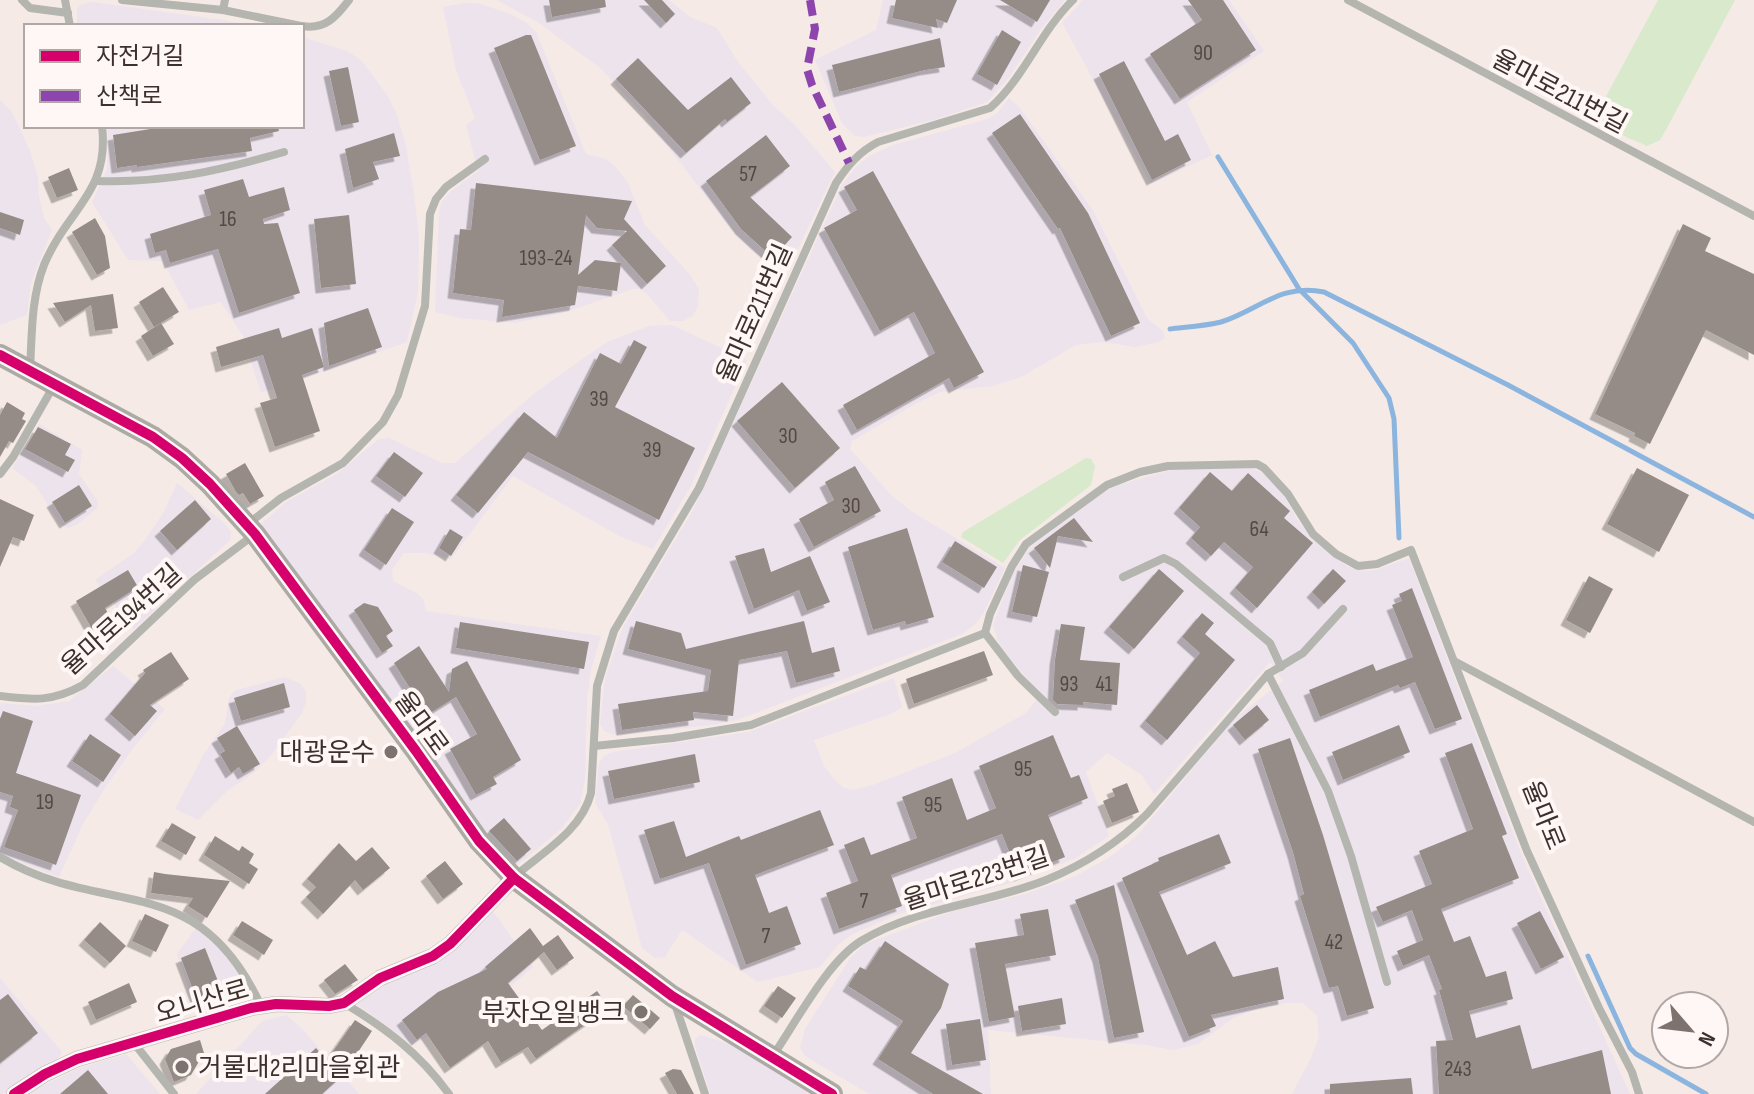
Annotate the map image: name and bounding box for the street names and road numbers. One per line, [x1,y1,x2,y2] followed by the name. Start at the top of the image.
[1486,44,1632,141] street label: 율마로211번길
[711,239,800,388] street label: 율마로211번길
[55,558,189,682] street label: 율마로194번길
[387,686,454,762] street label: 율마로
[1515,776,1570,855] street label: 율마로
[899,841,1054,918] street label: 율마로223번길
[152,974,253,1031] street label: 오니산로

